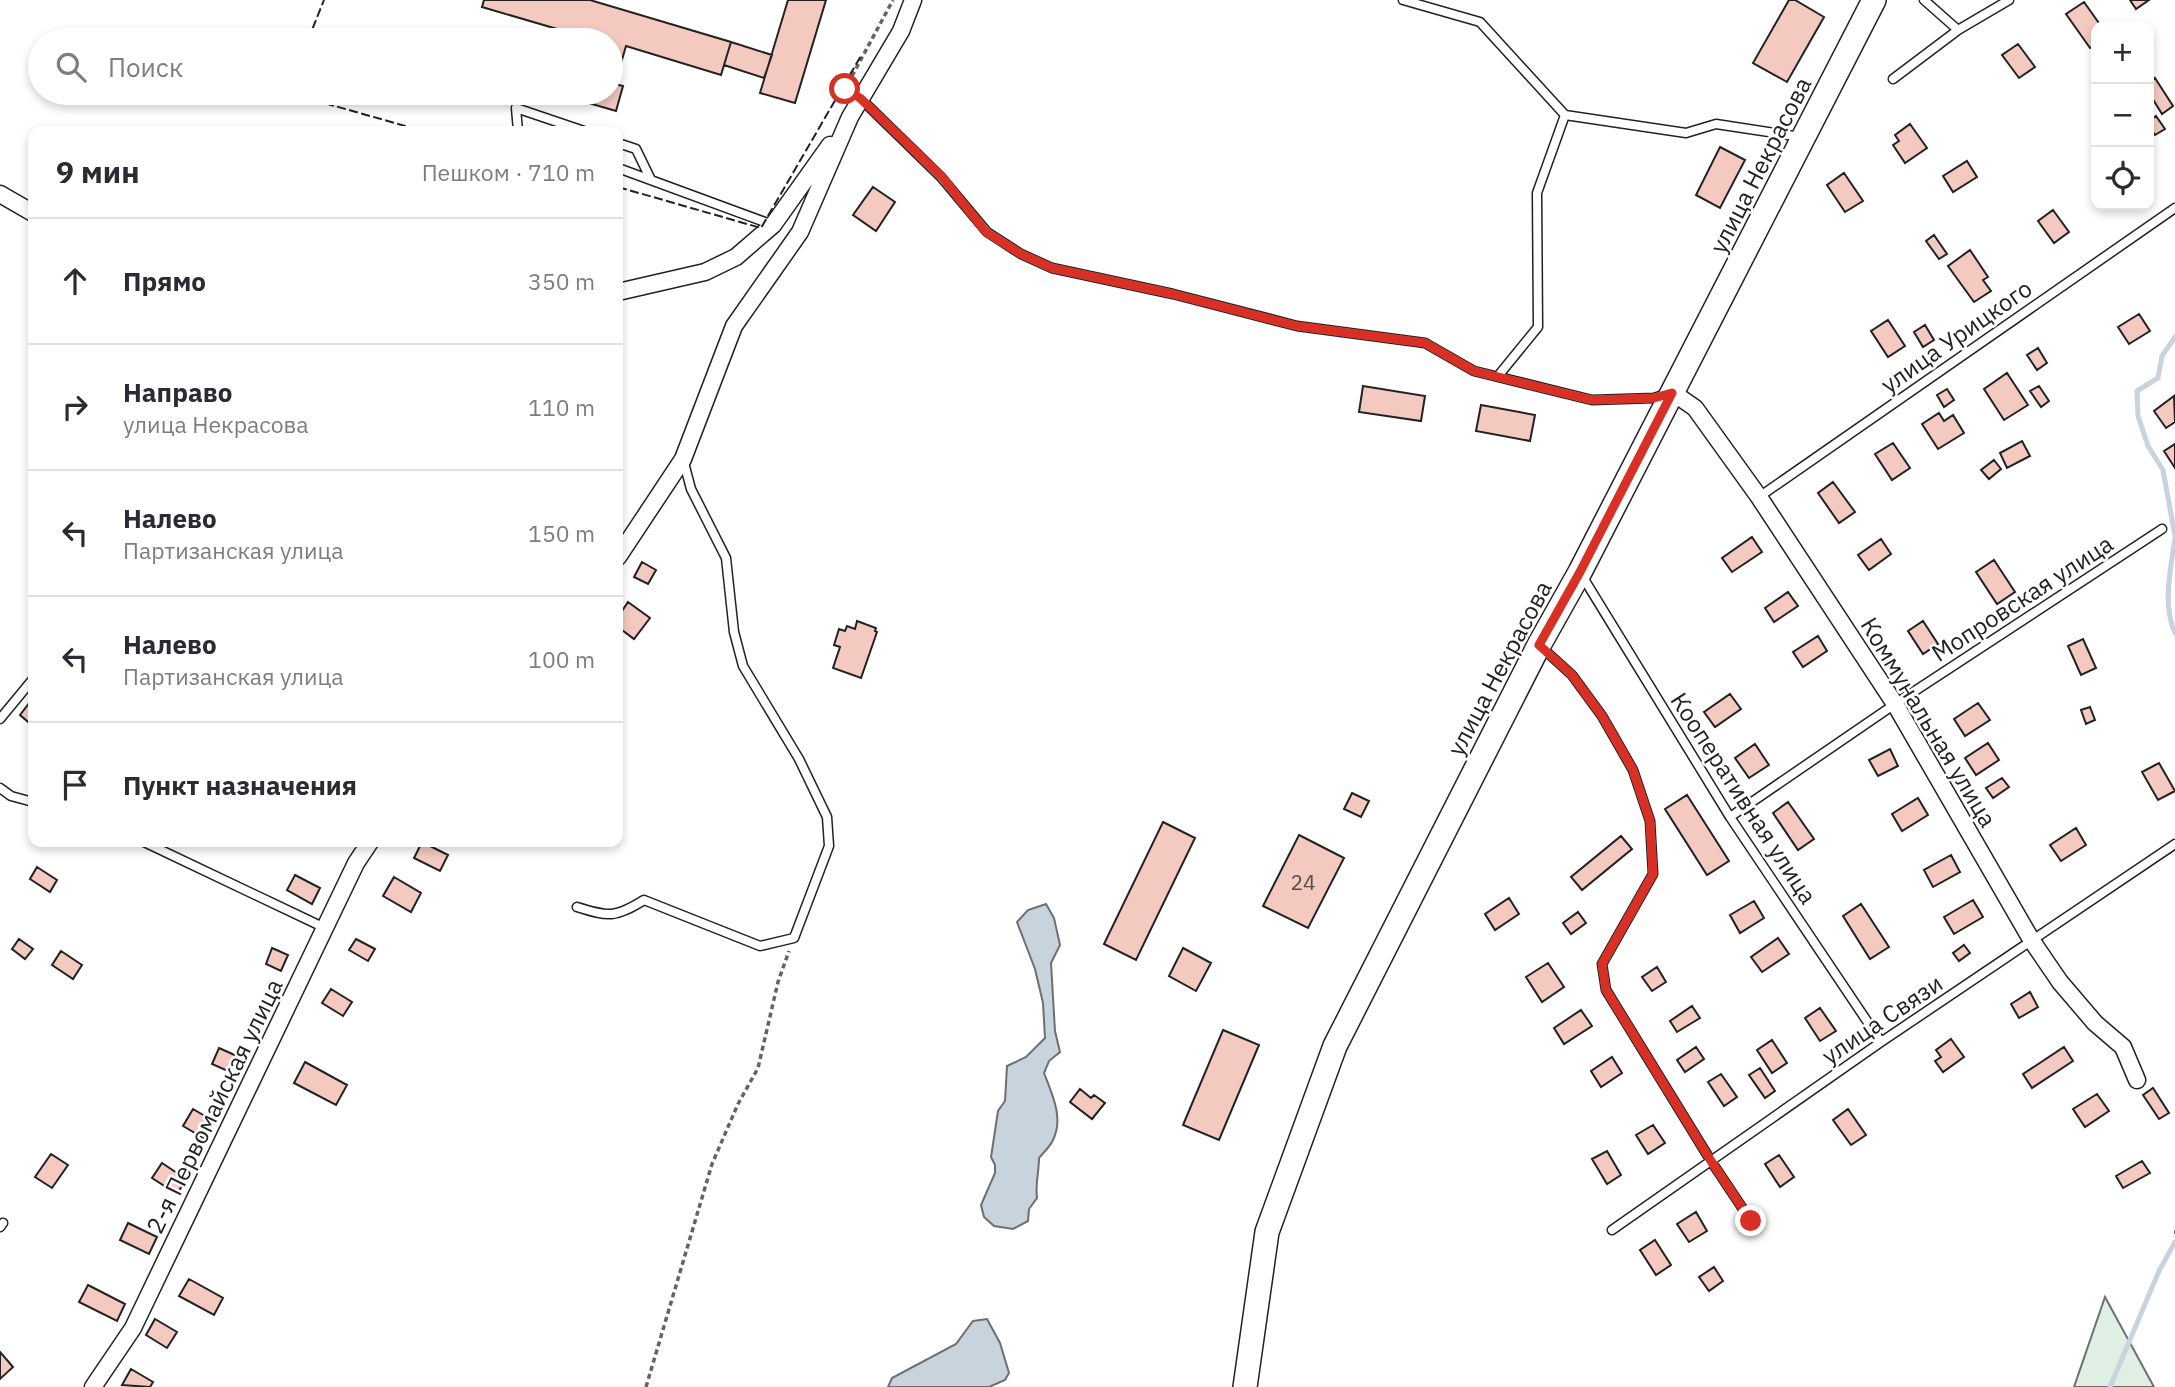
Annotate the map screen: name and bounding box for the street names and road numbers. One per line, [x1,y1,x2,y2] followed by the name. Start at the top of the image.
[1702,71,1818,259] street label: улица Некрасова
[1874,272,2038,400] street label: улица Урицкого
[1925,527,2119,669] street label: Мопровская улица
[1439,575,1559,761] street label: улица Некрасова
[1854,611,2004,833] street label: Коммунальная улица
[1664,686,1825,910] street label: Кооперативная улица
[1815,967,1949,1071] street label: улица Связи
[138,973,290,1239] street label: 2-я Первомайская улица

